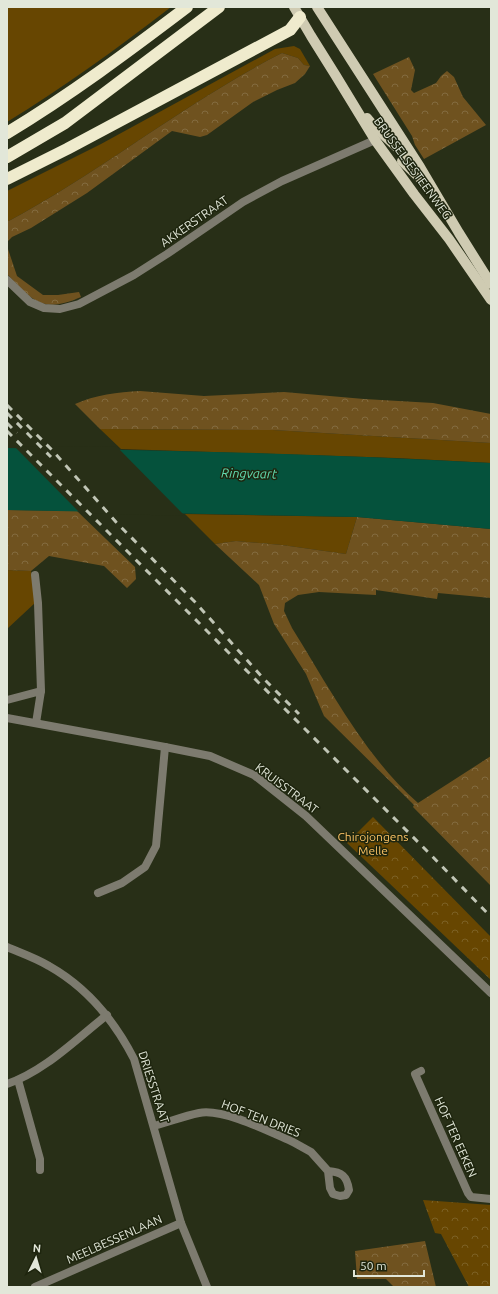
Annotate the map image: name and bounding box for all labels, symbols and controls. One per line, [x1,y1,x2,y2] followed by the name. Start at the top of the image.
[372,115,454,221] street label: BRUSSELSESTEENWEG
[158,193,231,249] street label: AKKERSTRAAT
[221,466,278,481] water label: Ringvaart
[253,760,321,816] street label: KRUISSTRAAT
[337,830,409,857] park label: Chirojongens Melle
[136,1049,172,1125] street label: DRIESSTRAAT
[432,1095,480,1179] street label: HOF TER EEKEN
[220,1097,302,1139] street label: HOF TEN DRIES
[64,1212,164,1266] street label: MEELBESSENLAAN
[16,1238,56,1278] north arrow
[32,1242,41,1254] text: N
[354,1252,424,1278] scale bar
[360,1259,387,1272] text: 50 m

